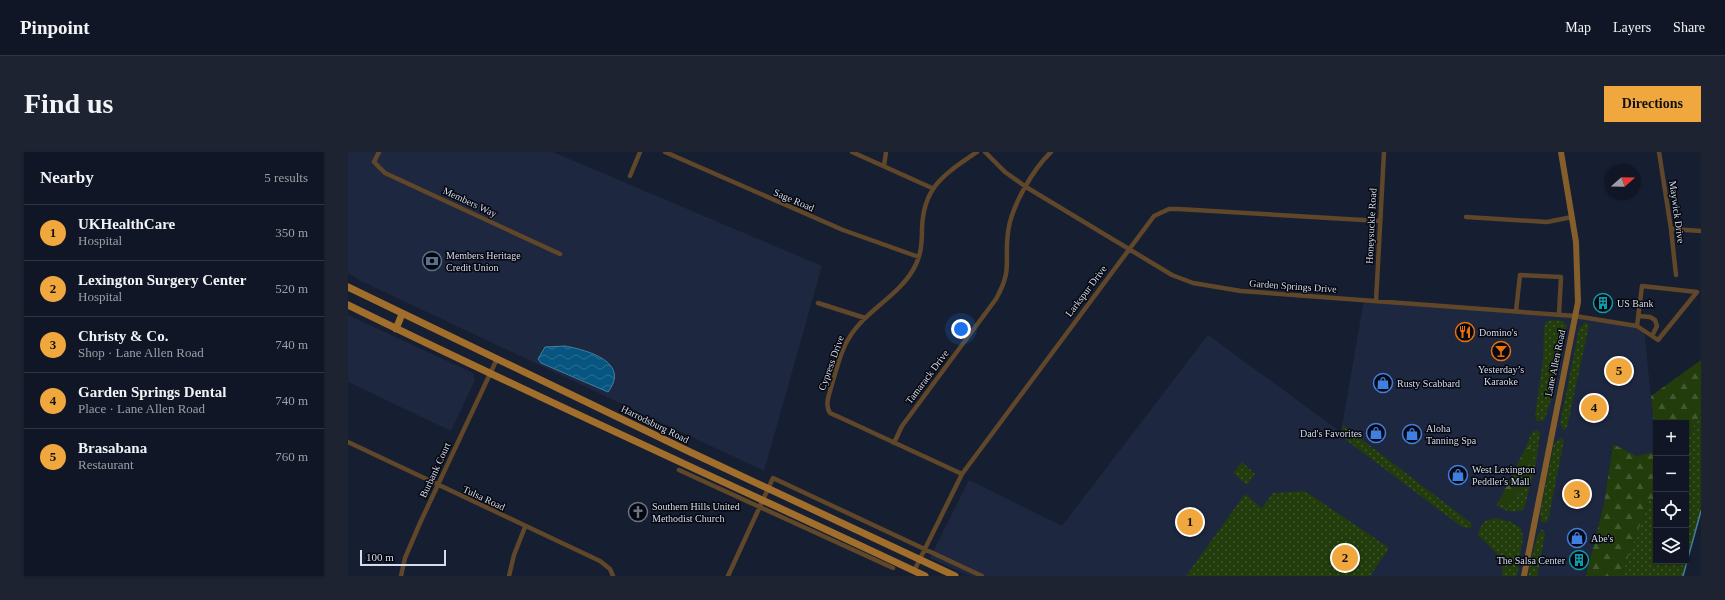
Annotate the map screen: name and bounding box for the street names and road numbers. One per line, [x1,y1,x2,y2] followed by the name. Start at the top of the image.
[1667,180,1687,245] street label: Maywick Drive
[441,185,499,219] street label: Members Way
[772,187,816,213] street label: Sage Road
[1364,188,1378,264] street label: Honeysuckle Road
[1063,263,1109,319] street label: Larkspur Drive
[1249,277,1338,295] street label: Garden Springs Drive
[1543,329,1567,397] street label: Lane Allen Road
[816,334,846,392] street label: Cypress Drive
[903,347,951,406] street label: Tamarack Drive
[619,403,691,445] street label: Harrodsburg Road
[417,440,453,499] street label: Burbank Court
[461,483,507,513] street label: Tulsa Road

